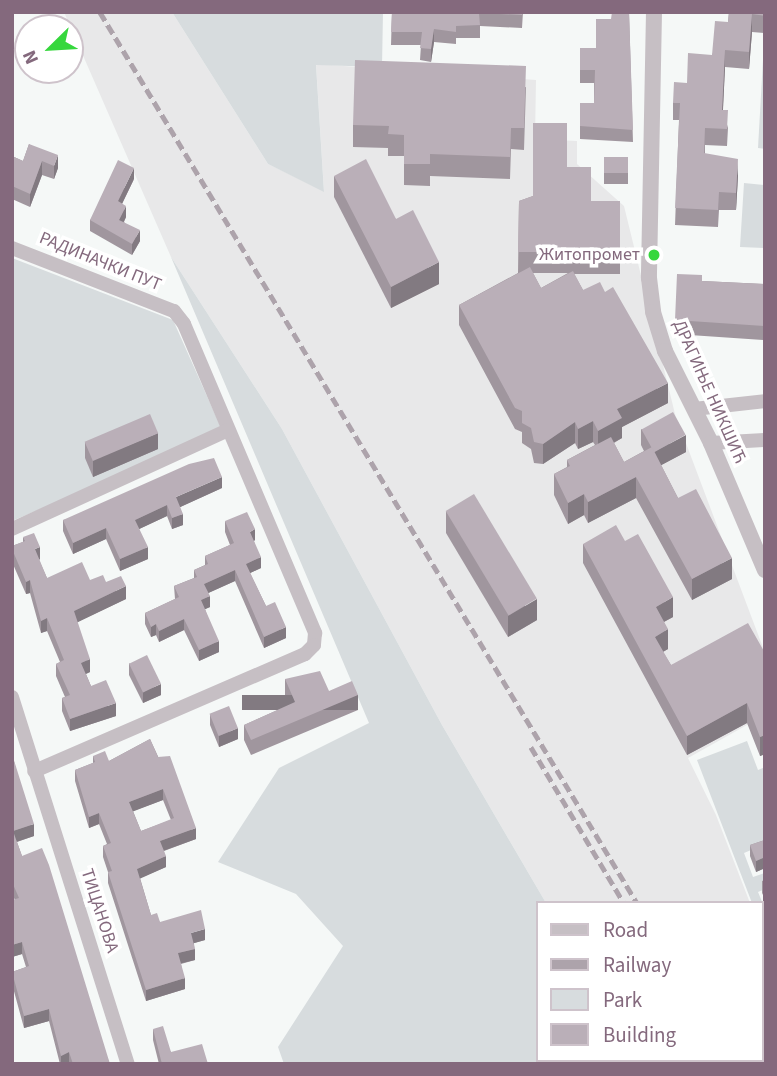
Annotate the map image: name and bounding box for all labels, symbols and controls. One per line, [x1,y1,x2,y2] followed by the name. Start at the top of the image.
[14,14,84,84] north arrow
[16,46,46,68] text: N
[36,228,164,296] street label: РАДИНАЧКИ ПУТ
[539,244,640,266] place label: Житопромет
[646,247,662,263] marker: Житопромет
[668,317,750,467] street label: ДРАГИЊЕ НИКШИЋ
[75,866,123,956] street label: ТИЦАНОВА
[536,901,763,1062] legend
[603,915,648,945] text: Road
[603,950,671,980] text: Railway
[603,985,642,1015] text: Park
[603,1020,676,1050] text: Building

